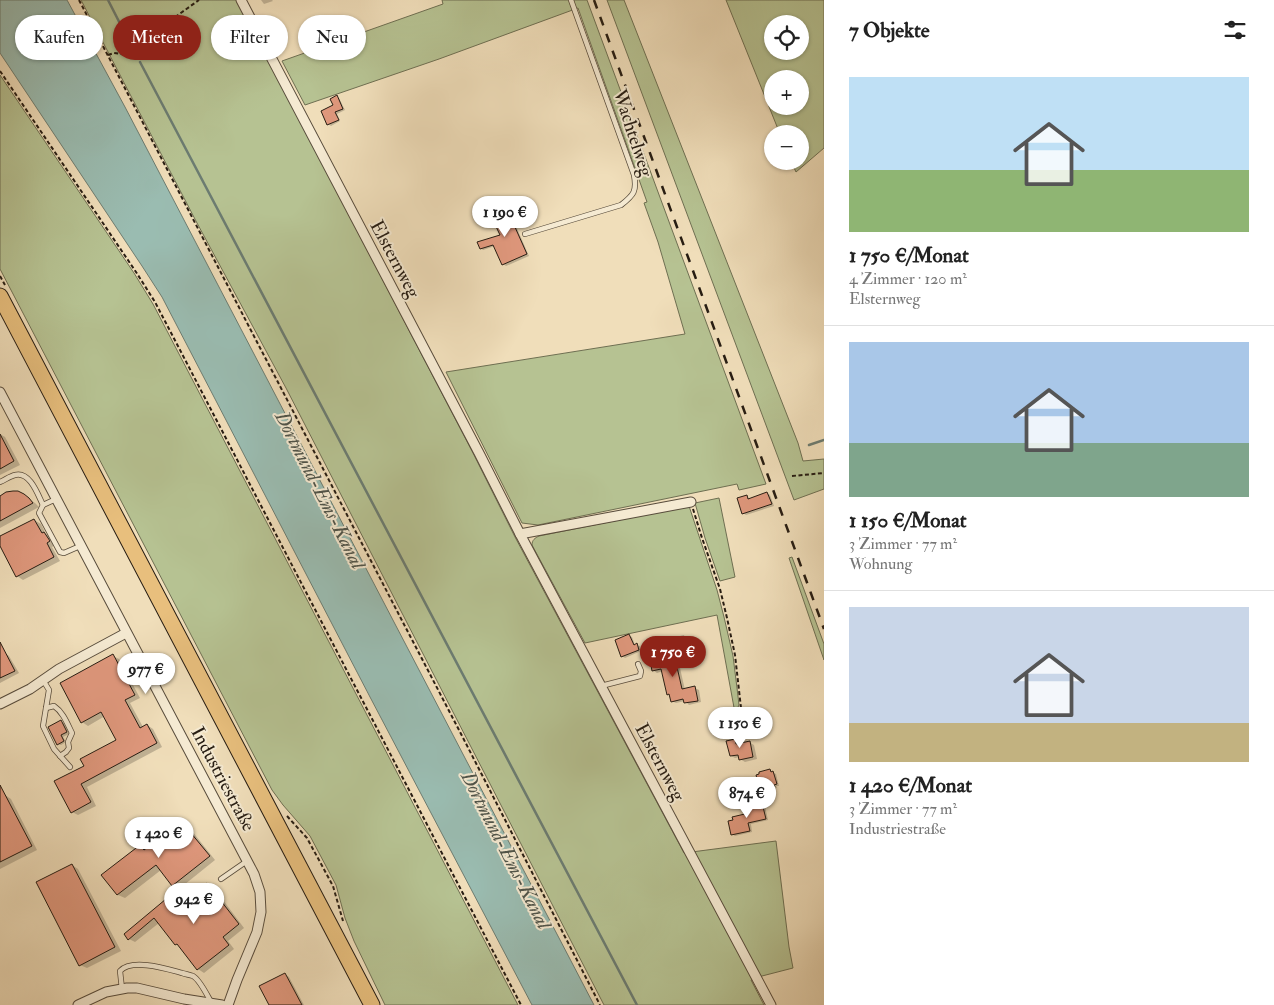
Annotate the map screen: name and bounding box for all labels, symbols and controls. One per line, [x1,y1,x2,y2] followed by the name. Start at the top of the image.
[15,15,103,60] chip: Kaufen
[113,15,201,60] chip: Mieten
[211,15,288,60] chip: Filter
[298,15,366,60] chip: Neu
[764,15,809,170] map controls
[764,15,809,60] button: locate
[1221,16,1249,44] icon: filters
[849,17,930,44] text: 7 Objekte
[764,70,809,115] button: +
[607,85,659,180] street label: Wachtelweg
[1004,109,1094,199] icon: home
[764,125,809,170] button: −
[459,196,551,238] pin: 1 190 €
[483,202,527,222] text: 1 190 €
[365,216,426,303] street label: Elsternweg
[849,242,969,269] text: 1 750 €/Monat
[849,269,967,289] text: 4 Zimmer · 120 m²
[849,289,920,309] text: Elsternweg
[1004,375,1094,465] icon: home
[269,406,372,575] water label: Dortmund-Ems-Kanal
[849,507,967,534] text: 1 150 €/Monat
[849,534,957,554] text: 3 Zimmer · 77 m²
[849,554,912,574] text: Wohnung
[627,636,719,678] pin: 1 750 €
[1004,640,1094,730] icon: home
[651,642,695,662] text: 1 750 €
[111,652,181,695] pin: 977 €
[128,659,164,679] text: 977 €
[694,706,786,749] pin: 1 150 €
[719,713,761,733] text: 1 150 €
[630,719,691,806] street label: Elsternweg
[185,723,261,835] street label: Industriestraße
[455,766,558,935] water label: Dortmund-Ems-Kanal
[849,772,972,799] text: 1 420 €/Monat
[712,776,782,819] pin: 874 €
[729,783,765,803] text: 874 €
[849,799,957,819] text: 3 Zimmer · 77 m²
[113,816,205,859] pin: 1 420 €
[849,819,946,839] text: Industriestraße
[136,823,182,843] text: 1 420 €
[159,882,229,925] pin: 942 €
[175,889,213,909] text: 942 €

